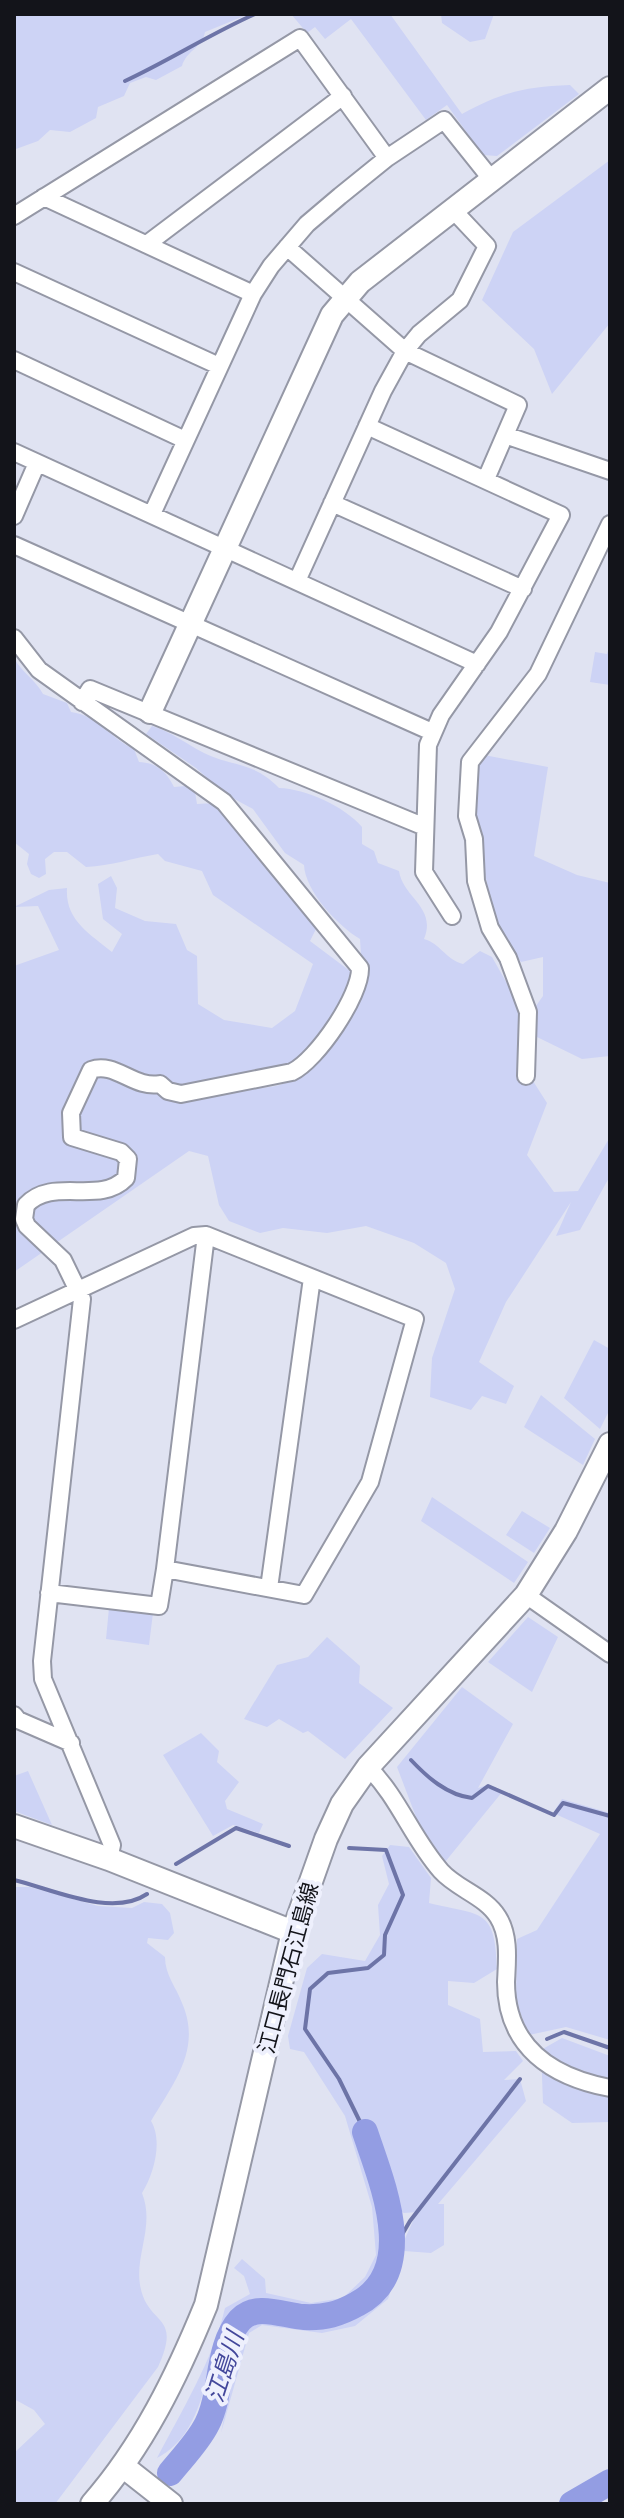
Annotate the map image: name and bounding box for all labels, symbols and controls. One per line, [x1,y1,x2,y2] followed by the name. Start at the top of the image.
[251,1879,325,2057] street label: 江口長門石江島線
[198,2325,251,2406] water label: 江島川

